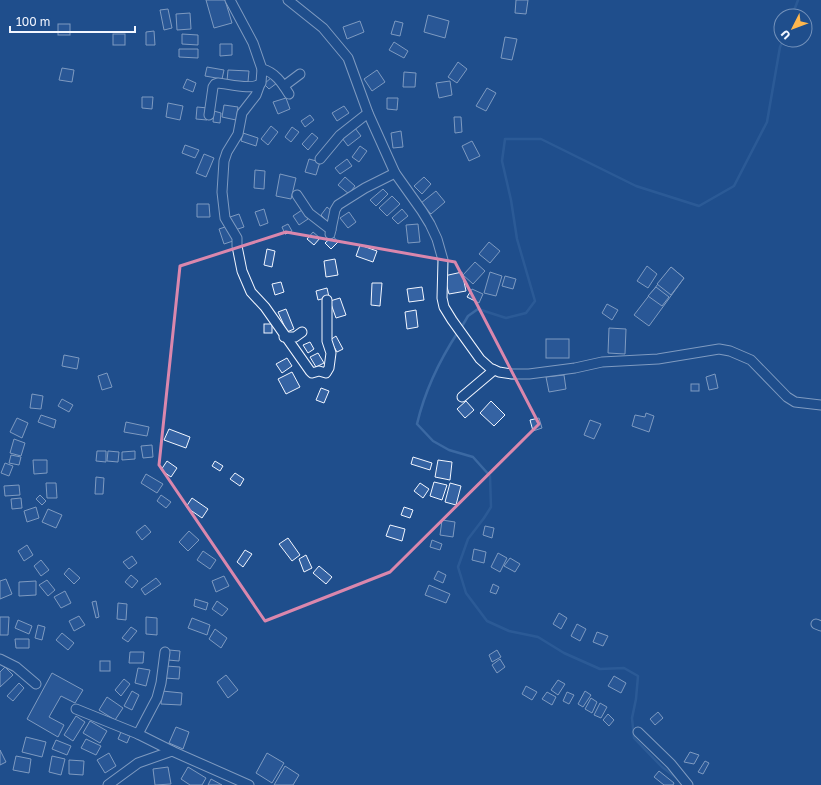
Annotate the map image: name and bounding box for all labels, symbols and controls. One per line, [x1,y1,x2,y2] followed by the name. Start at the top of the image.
[10,8,135,34] scale bar
[773,8,813,48] north arrow
[16,14,50,29] text: 100 m
[778,28,793,42] text: U

